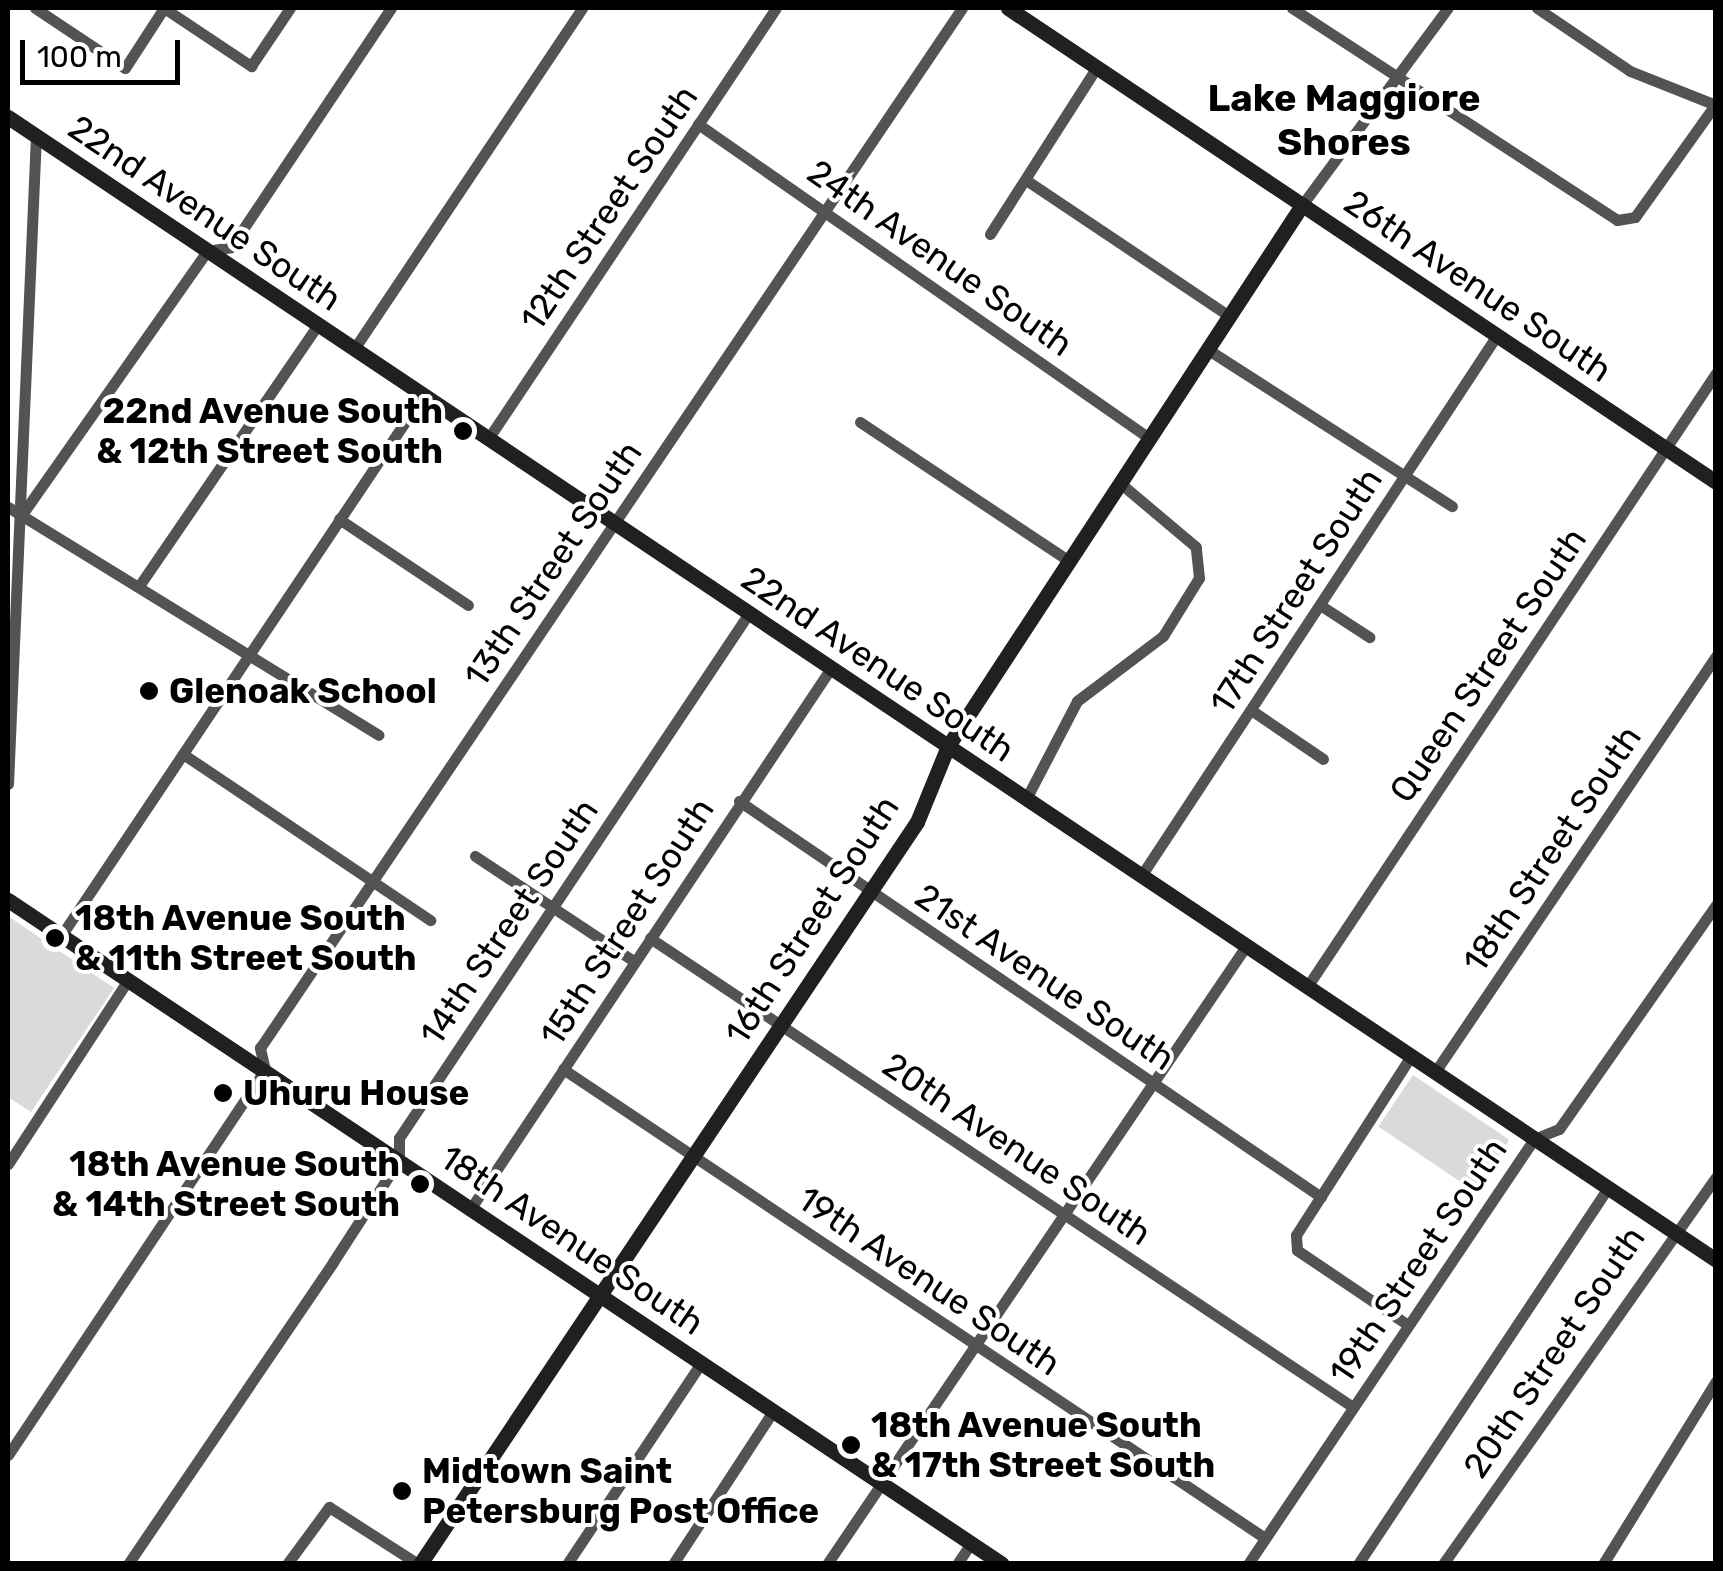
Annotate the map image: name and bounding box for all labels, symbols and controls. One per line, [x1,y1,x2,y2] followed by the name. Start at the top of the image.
[25,20,185,82] scale bar
[37,39,122,75] text: 100 m
[1208,76,1480,165] district label: Lake Maggiore Shores
[511,77,707,339] street label: 12th Street South
[60,106,350,320] street label: 22nd Avenue South
[799,151,1081,365] street label: 24th Avenue South
[1336,181,1620,391] street label: 26th Avenue South
[96,390,443,472] place label: 22nd Avenue South & 12th Street South
[452,420,474,442] marker: 22nd Avenue South & 12th Street South
[455,433,651,695] street label: 13th Street South
[1201,460,1391,722] street label: 17th Street South
[1381,520,1595,810] street label: Queen Street South
[733,557,1023,771] street label: 22nd Avenue South
[169,670,437,712] place label: Glenoak School
[138,680,160,702] marker: Glenoak School
[1454,718,1650,980] street label: 18th Street South
[716,788,908,1052] street label: 16th Street South
[531,790,723,1054] street label: 15th Street South
[411,791,607,1053] street label: 14th Street South
[907,874,1183,1080] street label: 21st Avenue South
[75,897,416,979] place label: 18th Avenue South & 11th Street South
[44,927,66,949] marker: 18th Avenue South & 11th Street South
[875,1043,1159,1255] street label: 20th Avenue South
[243,1072,469,1114] place label: Uhuru House
[212,1082,234,1104] marker: Uhuru House
[1320,1130,1516,1392] street label: 19th Street South
[432,1136,712,1344] street label: 18th Avenue South
[52,1143,400,1225] place label: 18th Avenue South & 14th Street South
[409,1173,431,1195] marker: 18th Avenue South & 14th Street South
[789,1177,1069,1385] street label: 19th Avenue South
[1454,1218,1654,1486] street label: 20th Street South
[871,1404,1215,1486] place label: 18th Avenue South & 17th Street South
[840,1434,862,1456] marker: 18th Avenue South & 17th Street South
[422,1450,819,1532] place label: Midtown Saint Petersburg Post Office
[391,1480,413,1502] marker: Midtown Saint Petersburg Post Office

